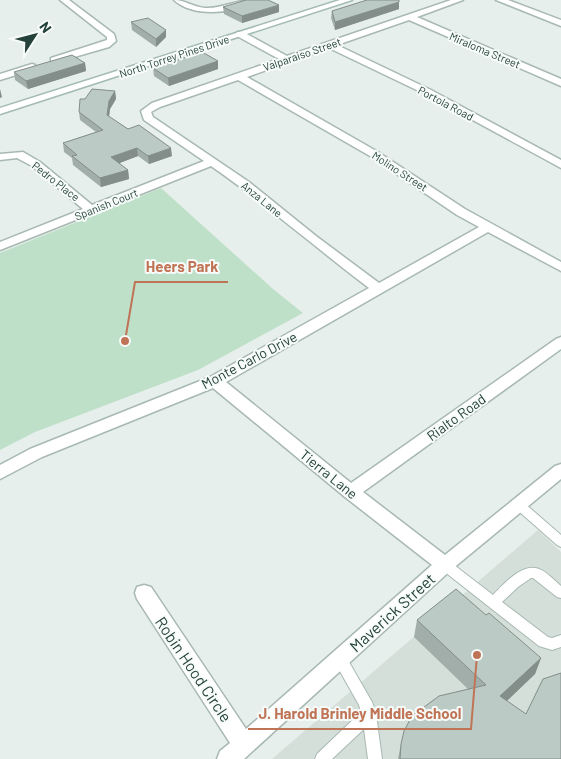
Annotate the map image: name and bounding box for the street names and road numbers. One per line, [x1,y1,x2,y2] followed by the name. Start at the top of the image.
[448,29,522,71] street label: Miraloma Street
[117,32,231,80] street label: North Torrey Pines Drive
[261,35,343,73] street label: Valparaiso Street
[416,83,476,123] street label: Portola Road
[370,148,430,194] street label: Molino Street
[30,158,82,204] street label: Pedro Place
[239,179,285,220] street label: Anza Lane
[73,185,139,223] street label: Spanish Court
[198,328,300,392] street label: Monte Carlo Drive
[423,390,489,444] street label: Rialto Road
[297,446,361,502] street label: Tierra Lane
[345,569,439,655] street label: Maverick Street
[152,613,236,725] street label: Robin Hood Circle

